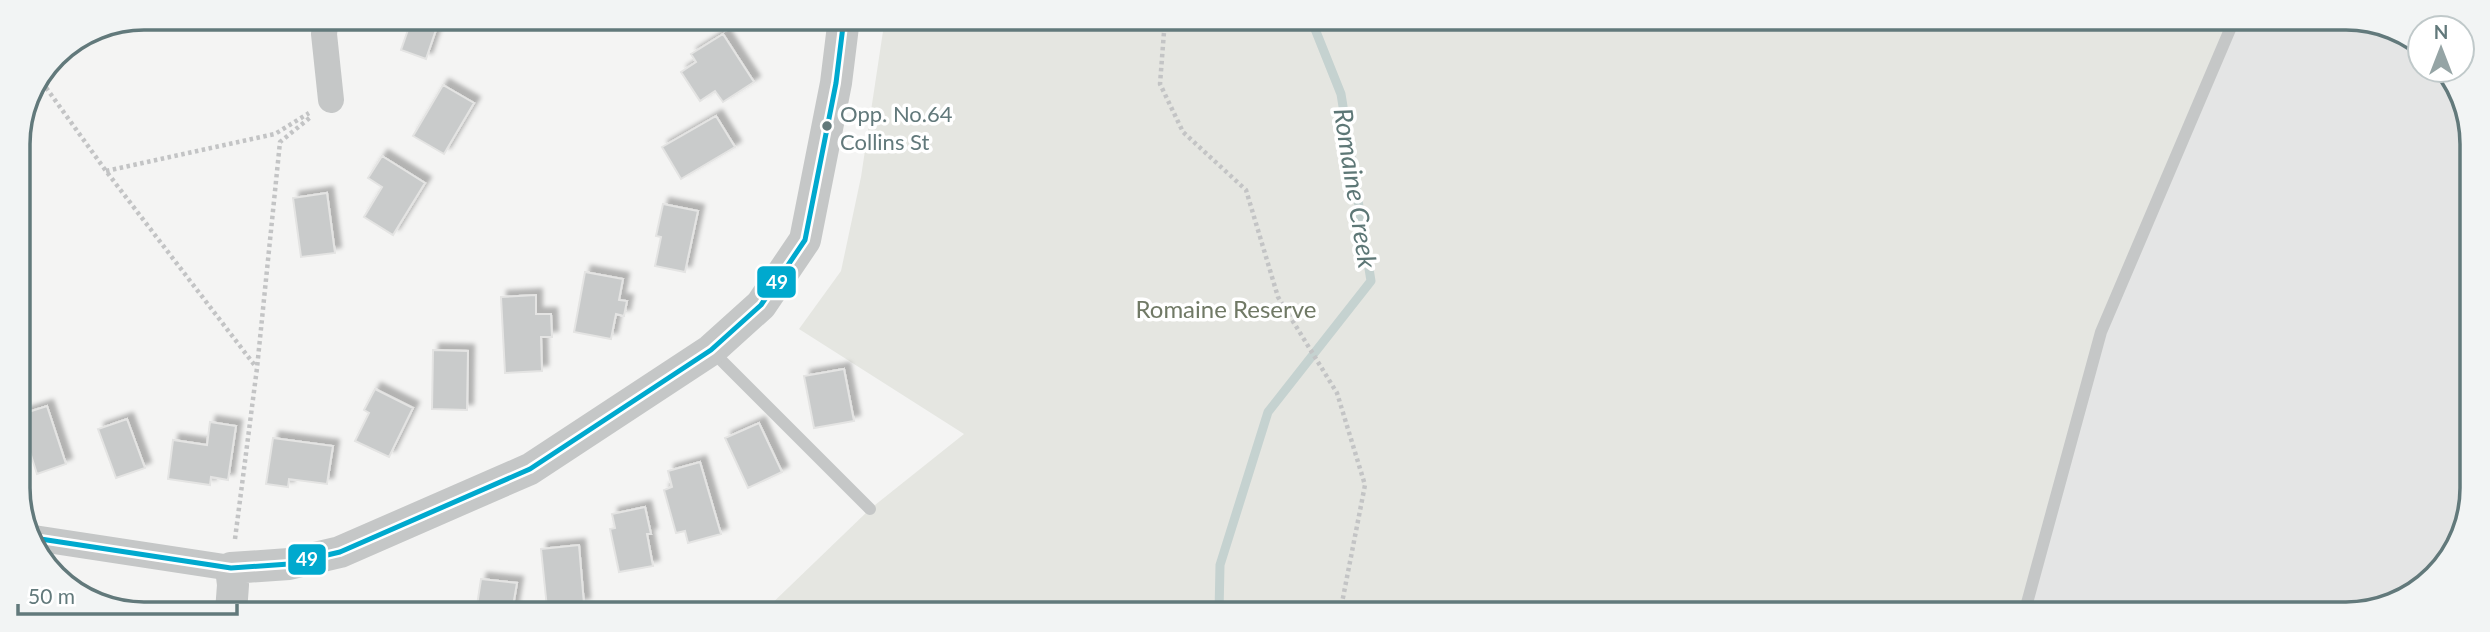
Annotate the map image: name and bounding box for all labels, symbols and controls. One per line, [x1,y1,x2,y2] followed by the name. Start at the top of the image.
[2406,14,2476,84] north arrow
[2434,20,2448,43] text: N
[840,100,953,155] place label: Opp. No.64 Collins St
[1328,106,1385,271] water label: Romaine Creek
[820,119,834,133] marker: Opp. No.64 Collins St
[756,265,797,299] line badge: 49
[766,270,788,293] text: 49
[1136,294,1316,323] park label: Romaine Reserve
[287,543,327,576] line badge: 49
[296,547,318,570] text: 49
[18,572,236,616] scale bar
[28,583,75,608] text: 50 m

